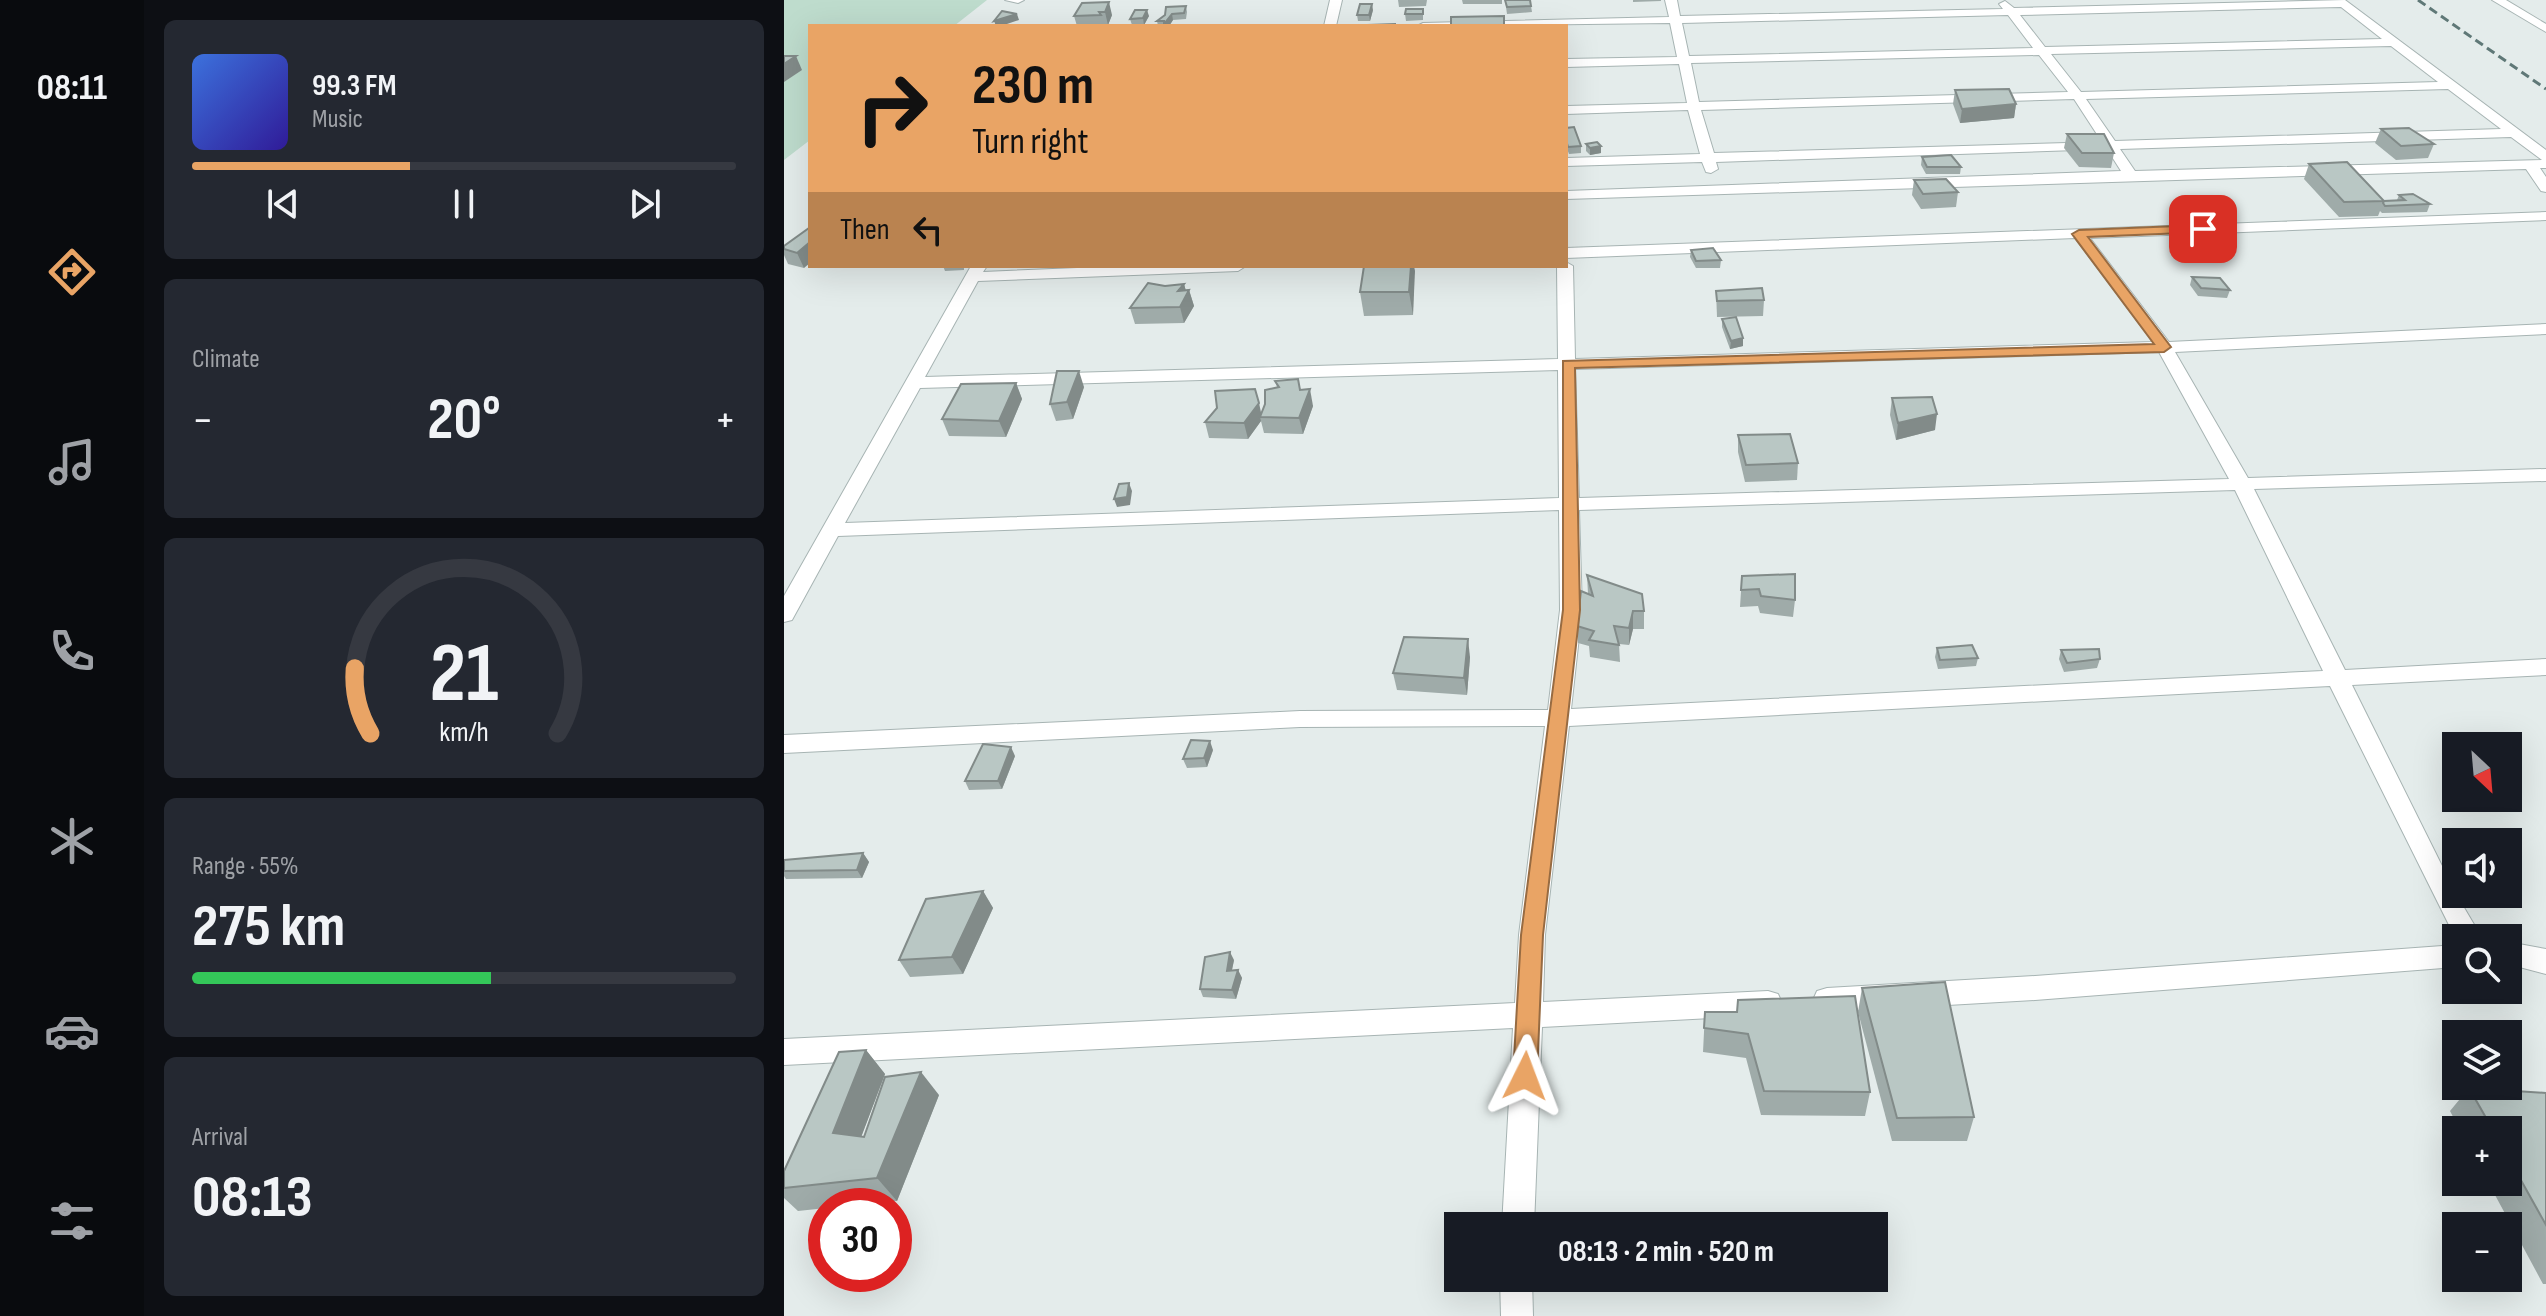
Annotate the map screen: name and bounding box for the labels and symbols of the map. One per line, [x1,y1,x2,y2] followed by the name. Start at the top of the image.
[2169,195,2237,263] pin
[2442,732,2522,812] north arrow
[1483,1034,1567,1118] position arrow
[808,1188,912,1292] speed limit sign: 30

